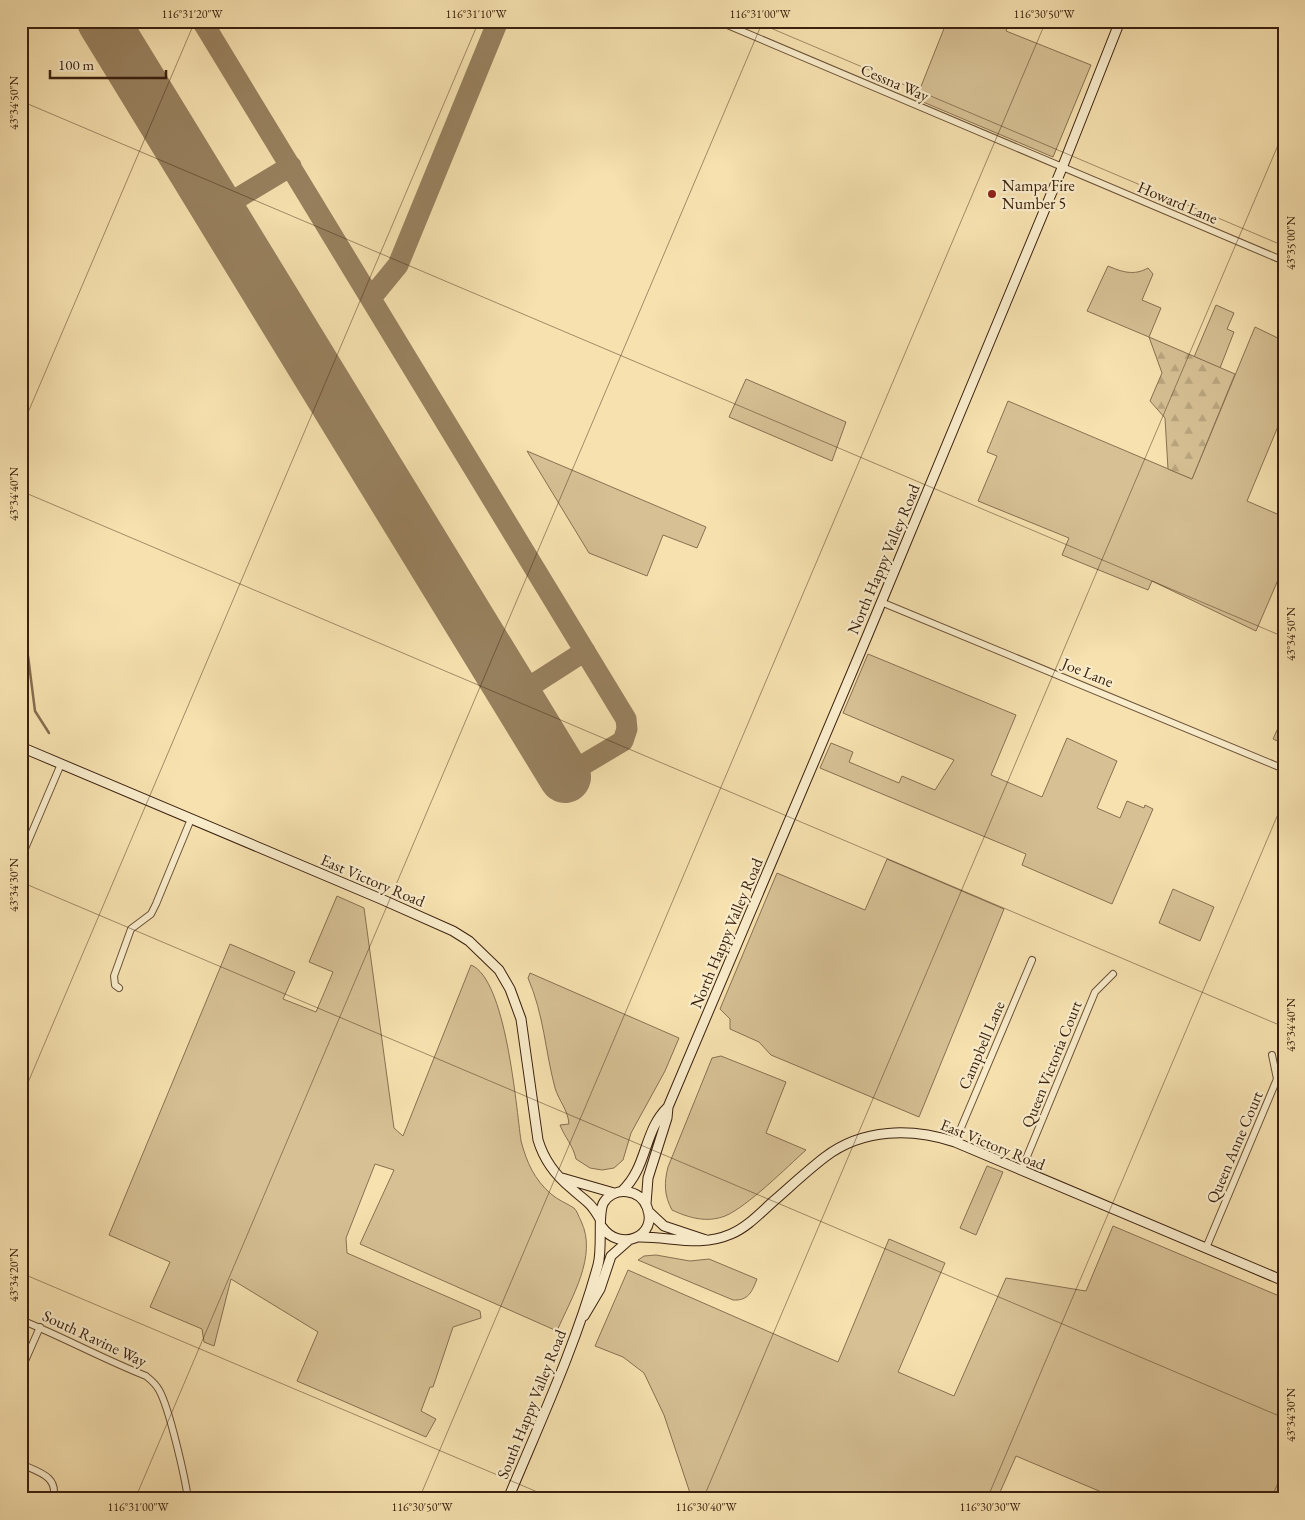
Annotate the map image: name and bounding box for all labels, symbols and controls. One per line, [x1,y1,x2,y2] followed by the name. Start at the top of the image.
[161,6,224,22] text: 116°31'20"W
[445,6,508,22] text: 116°31'10"W
[729,6,792,22] text: 116°31'00"W
[1013,6,1076,22] text: 116°30'50"W
[50,48,166,80] scale bar
[58,55,95,74] text: 100 m
[857,59,933,107] street label: Cessna Way
[6,76,22,130] text: 43°34'50"N
[1002,175,1075,214] place label: Nampa Fire Number 5
[1135,176,1221,229] street label: Howard Lane
[986,188,998,200] marker: Nampa Fire Number 5
[1283,216,1299,270] text: 43°35'00"N
[6,467,22,521] text: 43°34'40"N
[842,480,925,638] street label: North Happy Valley Road
[1283,607,1299,661] text: 43°34'50"N
[1057,652,1116,692] street label: Joe Lane
[317,849,429,912] street label: East Victory Road
[685,854,768,1012] street label: North Happy Valley Road
[6,858,22,912] text: 43°34'30"N
[953,998,1010,1093] street label: Campbell Lane
[1016,998,1087,1131] street label: Queen Victoria Court
[1283,998,1299,1052] text: 43°34'40"N
[1201,1088,1268,1207] street label: Queen Anne Court
[937,1114,1049,1175] street label: East Victory Road
[6,1248,22,1302] text: 43°34'20"N
[39,1305,151,1372] street label: South Ravine Way
[492,1326,571,1482] street label: South Happy Valley Road
[1283,1388,1299,1442] text: 43°34'30"N
[107,1499,170,1515] text: 116°31'00"W
[391,1499,454,1515] text: 116°30'50"W
[675,1499,738,1515] text: 116°30'40"W
[959,1499,1022,1515] text: 116°30'30"W

